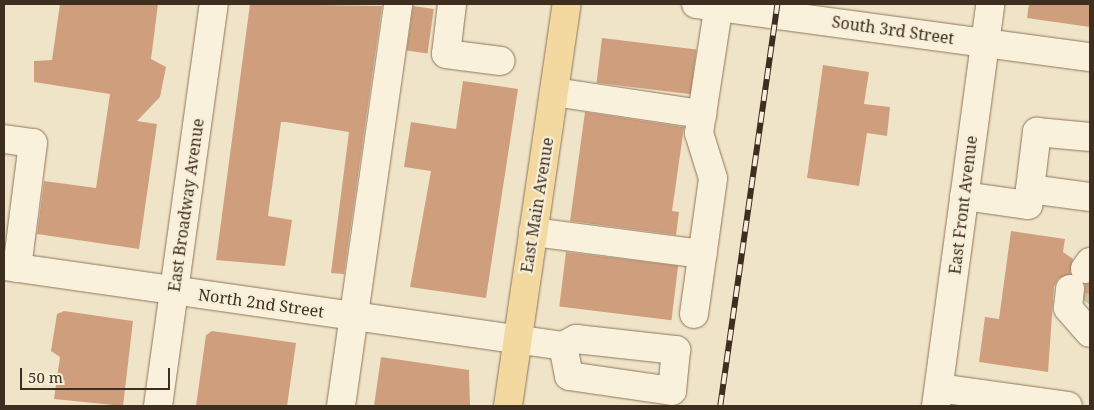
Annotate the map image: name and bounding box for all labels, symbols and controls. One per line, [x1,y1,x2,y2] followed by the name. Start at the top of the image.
[831,12,955,48] street label: South 3rd Street
[164,117,208,293] street label: East Broadway Avenue
[945,135,981,275] street label: East Front Avenue
[517,136,557,274] street label: East Main Avenue
[197,285,325,321] street label: North 2nd Street
[22,358,172,390] scale bar
[28,367,63,387] text: 50 m

